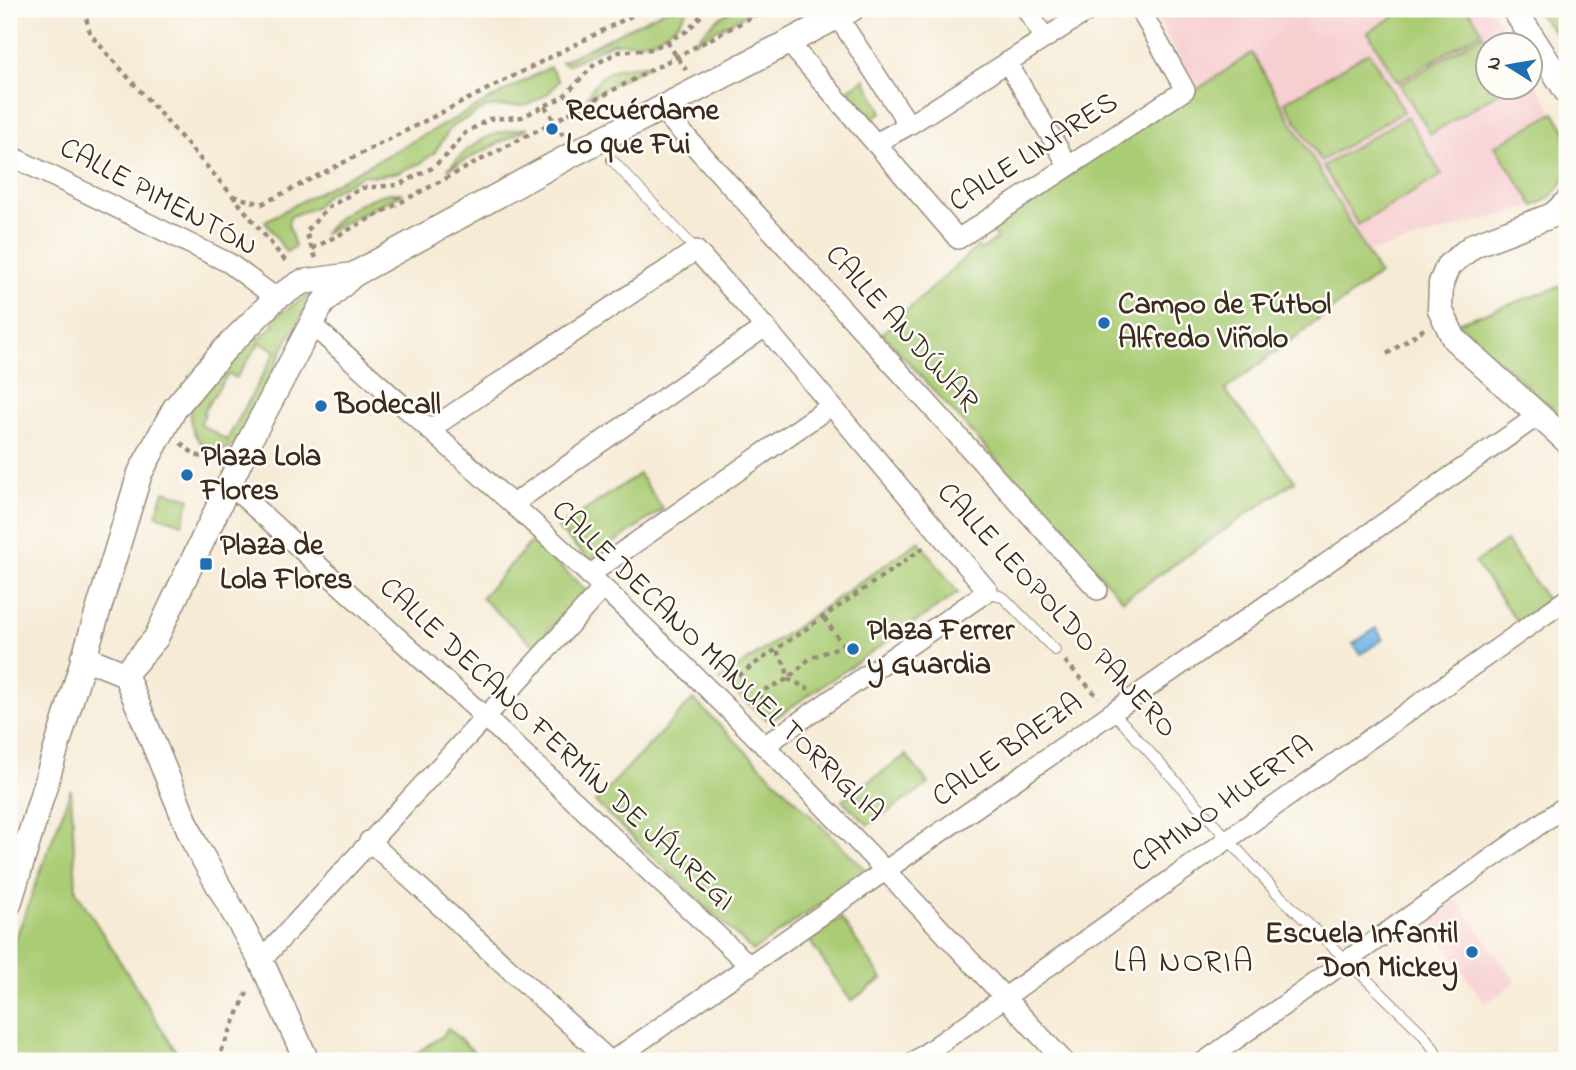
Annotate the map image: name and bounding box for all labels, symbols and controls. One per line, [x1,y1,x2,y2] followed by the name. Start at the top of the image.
[1474,32,1544,102] north arrow
[1480,54,1509,72] text: N
[941,82,1127,224] street label: CALLE LINARES
[566,90,720,168] place label: Recuérdame Lo que Fui
[544,121,560,137] marker: Recuérdame Lo que Fui
[51,127,265,269] street label: CALLE PIMENTÓN
[814,235,989,423] street label: CALLE ANDÚJAR
[1118,284,1331,362] place label: Campo de Fútbol Alfredo Viñolo
[1096,315,1112,331] marker: Campo de Fútbol Alfredo Viñolo
[333,384,441,428] place label: Bodecall
[313,398,329,414] marker: Bodecall
[199,436,321,514] place label: Plaza Lola Flores
[179,467,195,483] marker: Plaza Lola Flores
[925,473,1187,749] street label: CALLE LEOPOLDO PANERO
[540,490,894,834] street label: CALLE DECANO MANUEL TORRIGLIA
[220,525,353,603] place label: Plaza de Lola Flores
[198,556,214,572] marker: Plaza de Lola Flores
[368,568,744,922] street label: CALLE DECANO FERMÍN DE JÁUREGI
[867,610,1015,688] place label: Plaza Ferrer y Guardia
[845,641,861,657] marker: Plaza Ferrer y Guardia
[924,683,1092,819] street label: CALLE BAEZA
[1123,725,1323,885] street label: CAMINO HUERTA
[1265,913,1458,991] place label: Escuela Infantil Don Mickey
[1113,940,1255,987] district label: LA NORIA
[1464,944,1480,960] marker: Escuela Infantil Don Mickey

